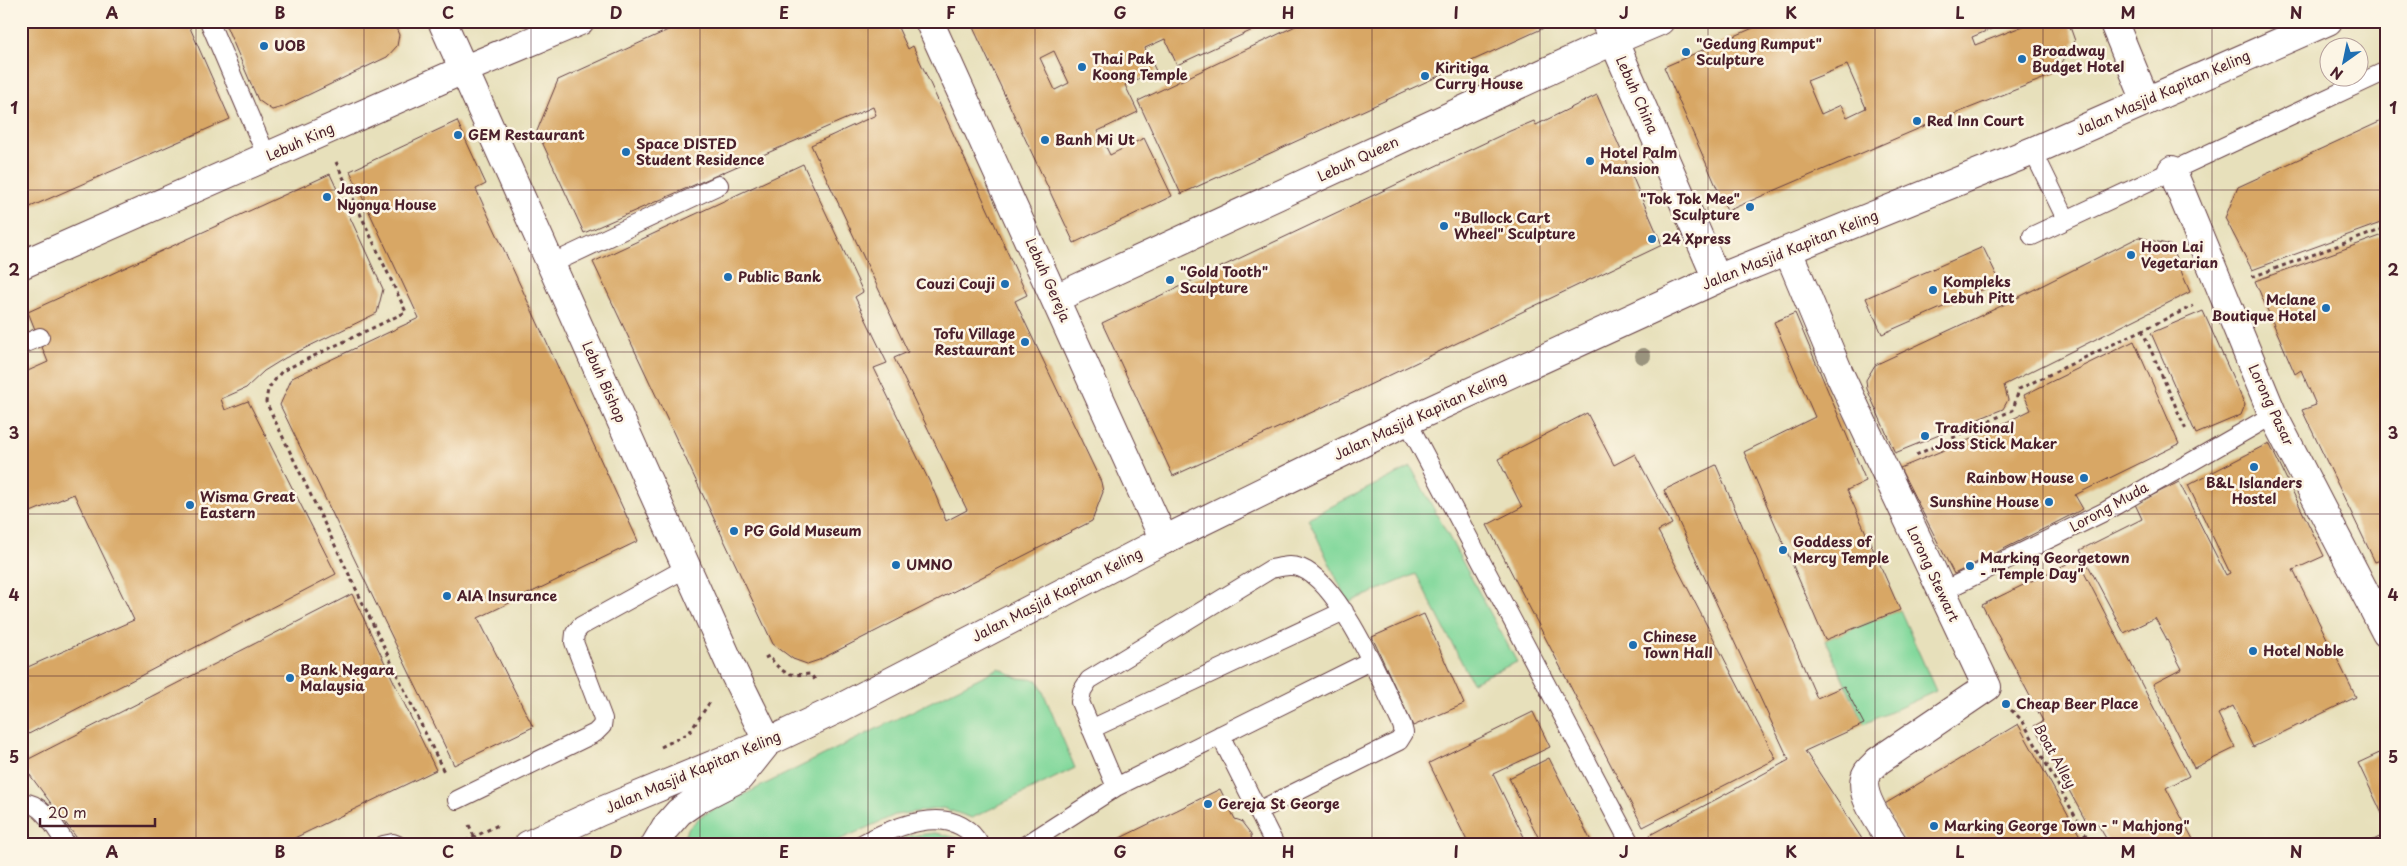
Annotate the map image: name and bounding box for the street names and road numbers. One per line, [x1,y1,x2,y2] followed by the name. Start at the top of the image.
[2072,45,2253,140] street label: Jalan Masjid Kapitan Keling
[1611,52,1664,137] street label: Lebuh China
[262,117,337,166] street label: Lebuh King
[1314,131,1402,186] street label: Lebuh Queen
[1698,204,1881,295] street label: Jalan Masjid Kapitan Keling
[1021,235,1076,325] street label: Lebuh Gereja
[577,338,632,426] street label: Lebuh Bishop
[2243,361,2300,450] street label: Lorong Pasar
[1330,366,1510,465] street label: Jalan Masjid Kapitan Keling
[2066,476,2152,537] street label: Lorong Muda
[1902,522,1965,625] street label: Lorong Stewart
[968,542,1146,647] street label: Jalan Masjid Kapitan Keling
[2029,720,2082,792] street label: Boat Alley
[602,725,784,818] street label: Jalan Masjid Kapitan Keling

